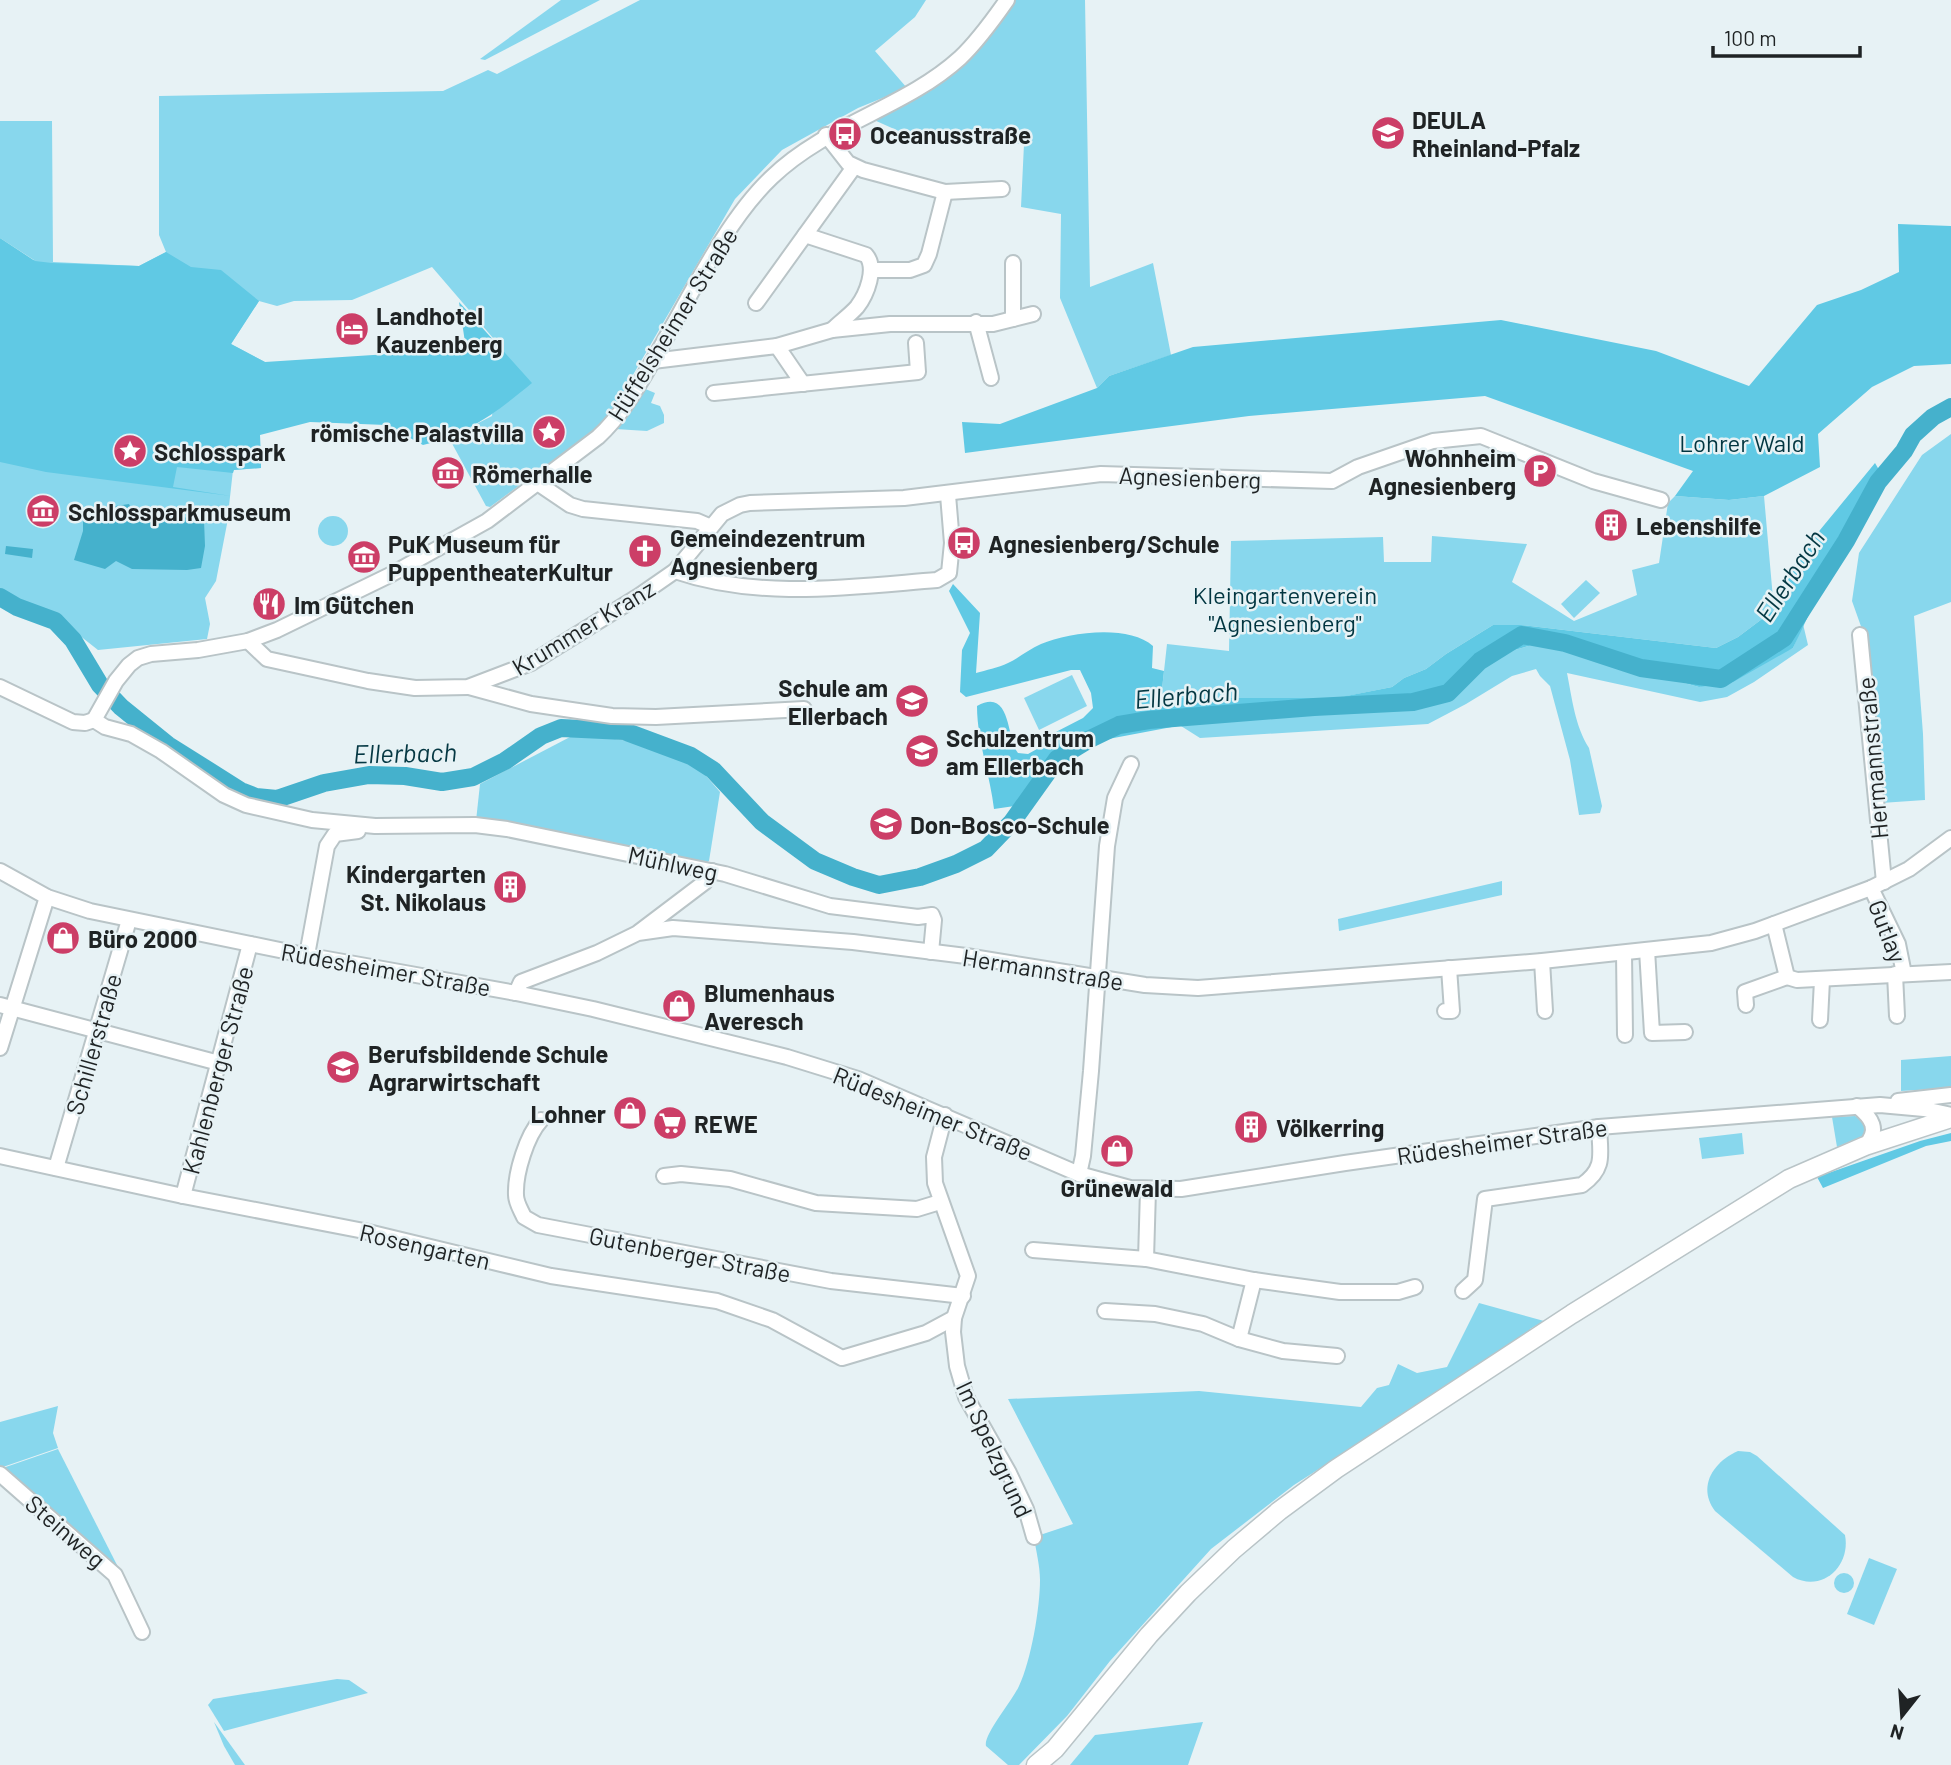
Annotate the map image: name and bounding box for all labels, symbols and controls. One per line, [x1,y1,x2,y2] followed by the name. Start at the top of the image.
[1713,14,1860,58] scale bar
[1724,25,1777,50] text: 100 m
[1412,105,1580,162] place label: DEULA Rheinland-Pfalz
[1369,114,1407,152] school or university icon: DEULA Rheinland-Pfalz
[826,115,864,153] bus stop icon: Oceanusstraße
[870,120,1031,149] place label: Oceanusstraße
[601,222,743,426] street label: Hüffelsheimer Straße
[376,301,503,358] place label: Landhotel Kauzenberg
[333,310,371,348] hotel icon: Landhotel Kauzenberg
[530,413,568,451] place icon: römische Palastvilla
[310,418,524,447] place label: römische Palastvilla
[1679,428,1805,457] park label: Lohrer Wald
[111,432,149,470] place icon: Schlosspark
[154,437,286,466] place label: Schlosspark
[1368,443,1516,500] place label: Wohnheim Agnesienberg
[1521,452,1559,490] parking icon: Wohnheim Agnesienberg
[429,454,467,492] museum icon: Römerhalle
[472,459,593,488] place label: Römerhalle
[1118,460,1262,494] street label: Agnesienberg
[24,492,62,530] museum icon: Schlossparkmuseum
[68,497,291,526] place label: Schlossparkmuseum
[1592,506,1630,544] building icon: Lebenshilfe
[1636,511,1761,540] place label: Lebenshilfe
[670,523,865,580] place label: Gemeindezentrum Agnesienberg
[1748,523,1830,627] water label: Ellerbach
[945,524,983,562] bus stop icon: Agnesienberg/Schule
[388,529,613,586] place label: PuK Museum für PuppentheaterKultur
[988,529,1220,558] place label: Agnesienberg/Schule
[626,532,664,570] church icon: Gemeindezentrum Agnesienberg
[345,538,383,576] museum icon: PuK Museum für PuppentheaterKultur
[506,573,660,681] street label: Krummer Kranz
[1193,580,1377,637] park label: Kleingartenverein "Agnesienberg"
[250,585,288,623] restaurant icon: Im Gütchen
[294,590,414,619] place label: Im Gütchen
[778,673,888,730] place label: Schule am Ellerbach
[1133,674,1239,714] water label: Ellerbach
[1850,676,1894,840] street label: Hermannstraße
[893,682,931,720] school or university icon: Schule am Ellerbach
[946,723,1094,780] place label: Schulzentrum am Ellerbach
[903,732,941,770] school or university icon: Schulzentrum am Ellerbach
[353,736,457,768] water label: Ellerbach
[867,805,905,843] school or university icon: Don-Bosco-Schule
[910,810,1110,839] place label: Don-Bosco-Schule
[625,839,721,887] street label: Mühlweg
[346,859,486,916] place label: Kindergarten St. Nikolaus
[491,868,529,906] building icon: Kindergarten St. Nikolaus
[1863,895,1913,967] street label: Gutlay
[44,919,82,957] shop icon: Büro 2000
[88,924,197,953] place label: Büro 2000
[279,936,493,1002] street label: Rüdesheimer Straße
[960,942,1126,996] street label: Hermannstraße
[175,963,259,1177] street label: Kahlenberger Straße
[59,970,127,1118] street label: Schillerstraße
[704,978,835,1035] place label: Blumenhaus Averesch
[660,987,698,1025] shop icon: Blumenhaus Averesch
[368,1039,608,1096] place label: Berufsbildende Schule Agrarwirtschaft
[324,1048,362,1086] school or university icon: Berufsbildende Schule Agrarwirtschaft
[829,1060,1037,1166] street label: Rüdesheimer Straße
[611,1094,649,1132] shop icon: Lohner
[530,1099,606,1128] place label: Lohner
[651,1104,689,1142] supermarket icon: REWE
[1232,1108,1270,1146] building icon: Völkerring
[694,1109,758,1138] place label: REWE
[1395,1112,1609,1170] street label: Rüdesheimer Straße
[1276,1113,1384,1142] place label: Völkerring
[1098,1132,1136,1170] shop icon: Grünewald
[1061,1173,1173,1202] place label: Grünewald
[357,1217,493,1275] street label: Rosengarten
[587,1220,793,1288] street label: Gutenberger Straße
[951,1376,1039,1522] street label: Im Spelzgrund
[20,1488,112,1574] street label: Steinweg
[1867,1681,1937,1751] north arrow
[1887,1720,1906,1746] text: N

